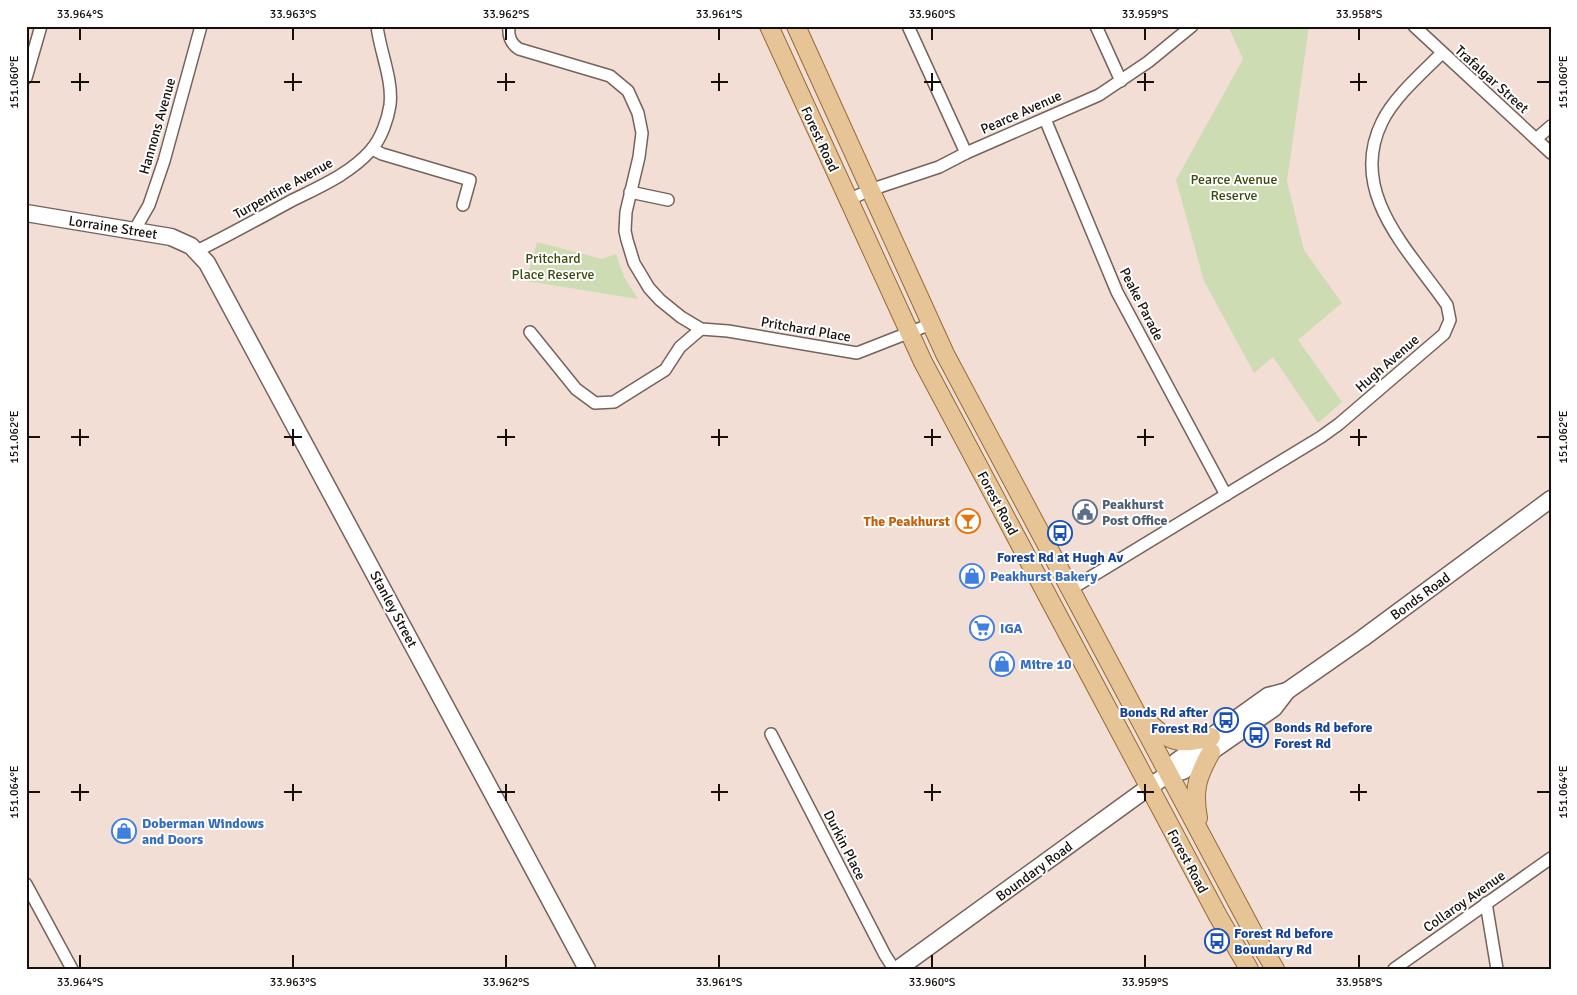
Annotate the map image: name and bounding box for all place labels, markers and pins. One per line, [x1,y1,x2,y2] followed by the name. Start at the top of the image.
[1102,496,1168,529] place label: Peakhurst Post Office
[1072,499,1098,525] public building icon: Peakhurst Post Office
[955,508,981,534] bar icon: The Peakhurst
[864,513,951,530] place label: The Peakhurst
[1047,520,1073,546] bus stop icon: Forest Rd at Hugh Av
[997,549,1124,566] place label: Forest Rd at Hugh Av
[959,563,985,589] shop icon: Peakhurst Bakery
[990,568,1098,585] place label: Peakhurst Bakery
[969,615,995,641] supermarket icon: IGA
[1000,620,1023,637] place label: IGA
[989,651,1015,677] shop icon: Mitre 10
[1020,656,1072,673] place label: Mitre 10
[1119,704,1208,737] place label: Bonds Rd after Forest Rd
[1213,707,1239,733] bus stop icon: Bonds Rd after Forest Rd
[1274,719,1373,752] place label: Bonds Rd before Forest Rd
[1243,722,1269,748] bus stop icon: Bonds Rd before Forest Rd
[142,815,264,848] place label: Doberman Windows and Doors
[111,818,137,844] shop icon: Doberman Windows and Doors
[1234,925,1333,958] place label: Forest Rd before Boundary Rd
[1204,928,1230,954] bus stop icon: Forest Rd before Boundary Rd

